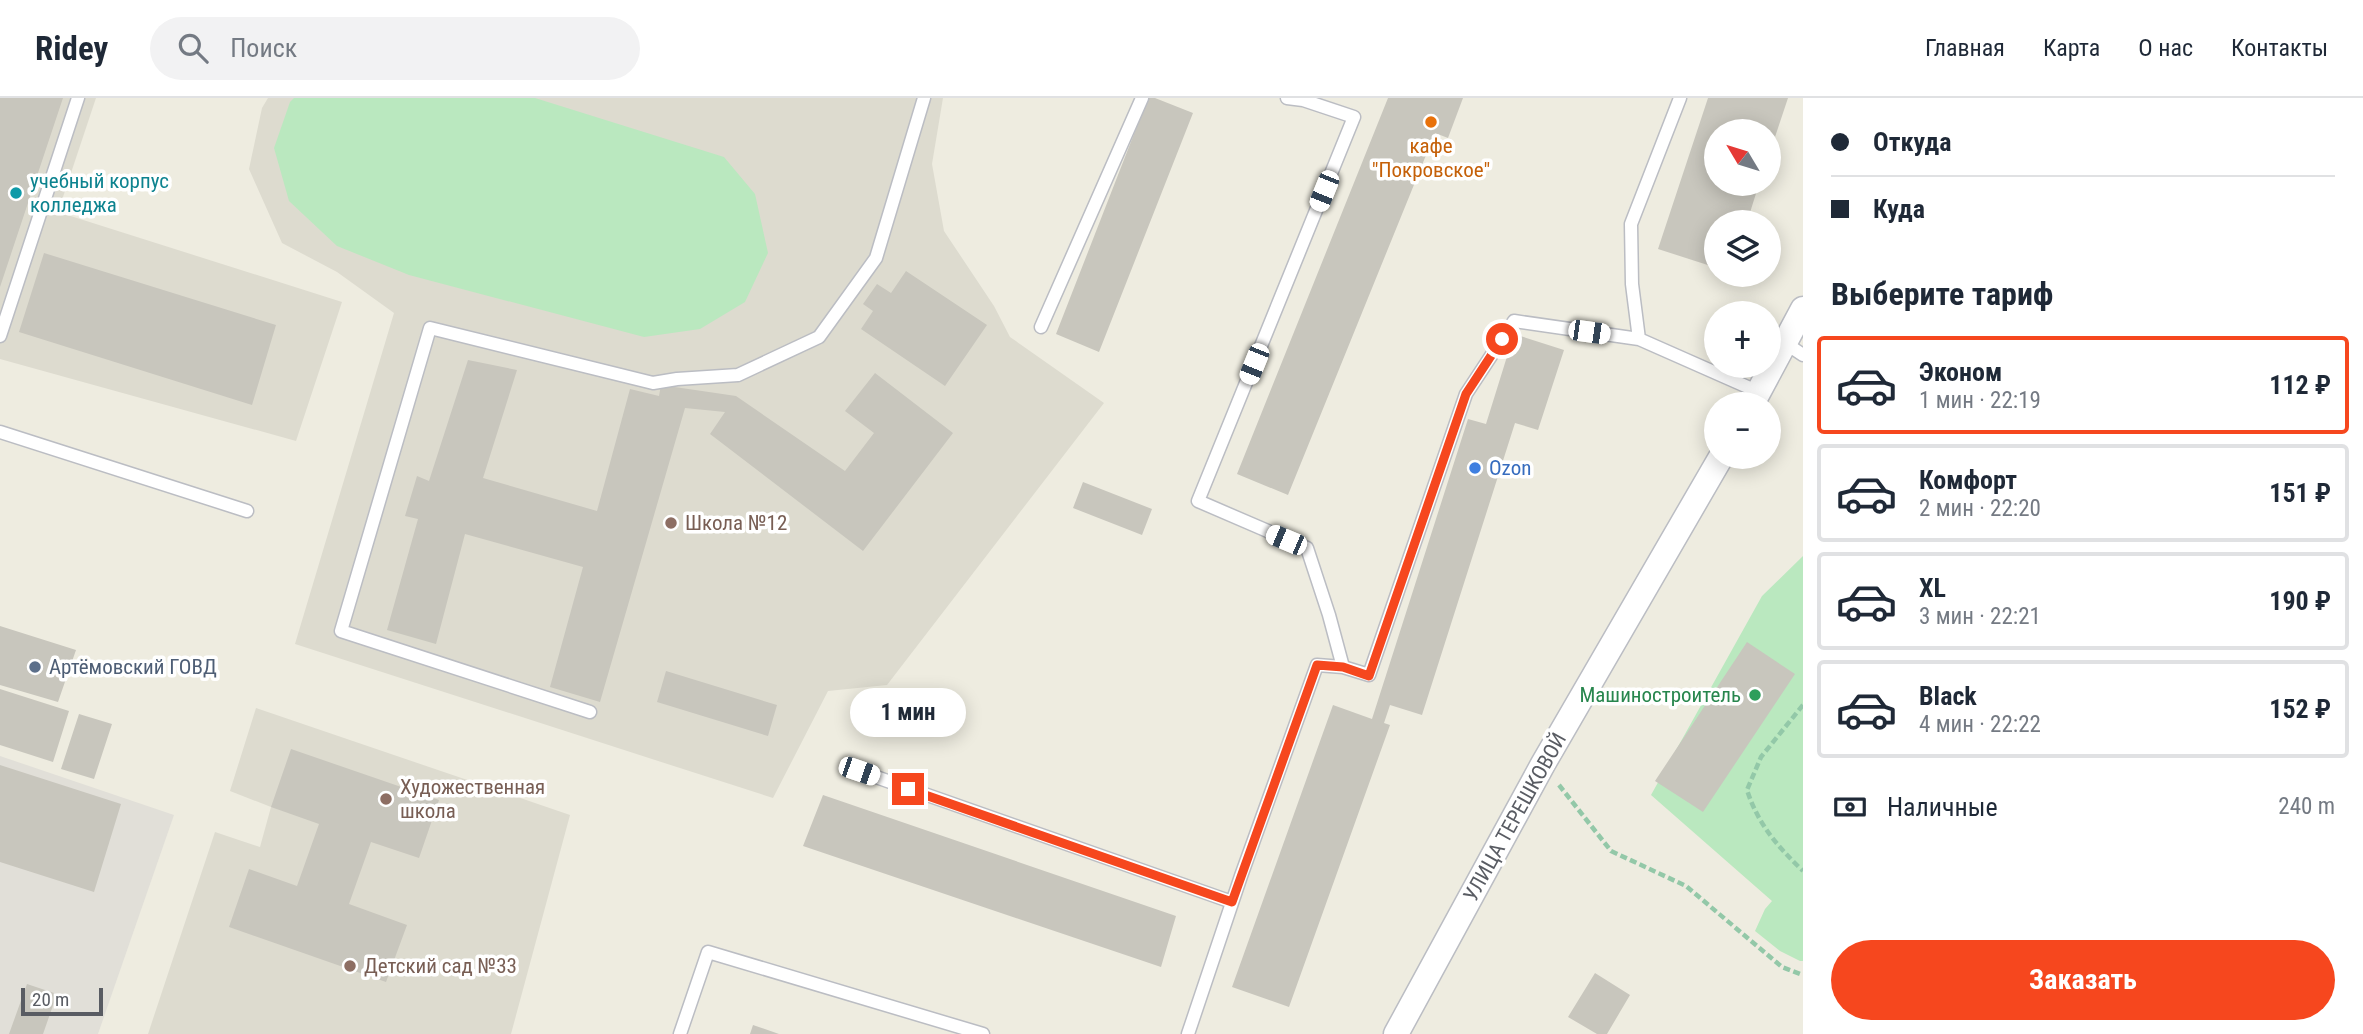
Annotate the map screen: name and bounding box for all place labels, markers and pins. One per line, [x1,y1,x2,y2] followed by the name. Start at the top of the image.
[1423,114,1439,130] marker: кафе "Покровское"
[1372,134,1490,182] place label: кафе "Покровское"
[30,169,169,217] place label: учебный корпус колледжа
[8,185,24,201] marker: учебный корпус колледжа
[1489,456,1531,480] place label: Ozon
[1467,460,1483,476] marker: Ozon
[685,511,787,535] place label: Школа №12
[663,515,679,531] marker: Школа №12
[49,655,217,679] place label: Артёмовский ГОВД
[27,659,43,675] marker: Артёмовский ГОВД
[1579,683,1741,707] place label: Машиностроитель
[1747,687,1763,703] marker: Машиностроитель
[400,775,545,823] place label: Художественная школа
[378,791,394,807] marker: Художественная школа
[364,954,517,978] place label: Детский сад №33
[342,958,358,974] marker: Детский сад №33

